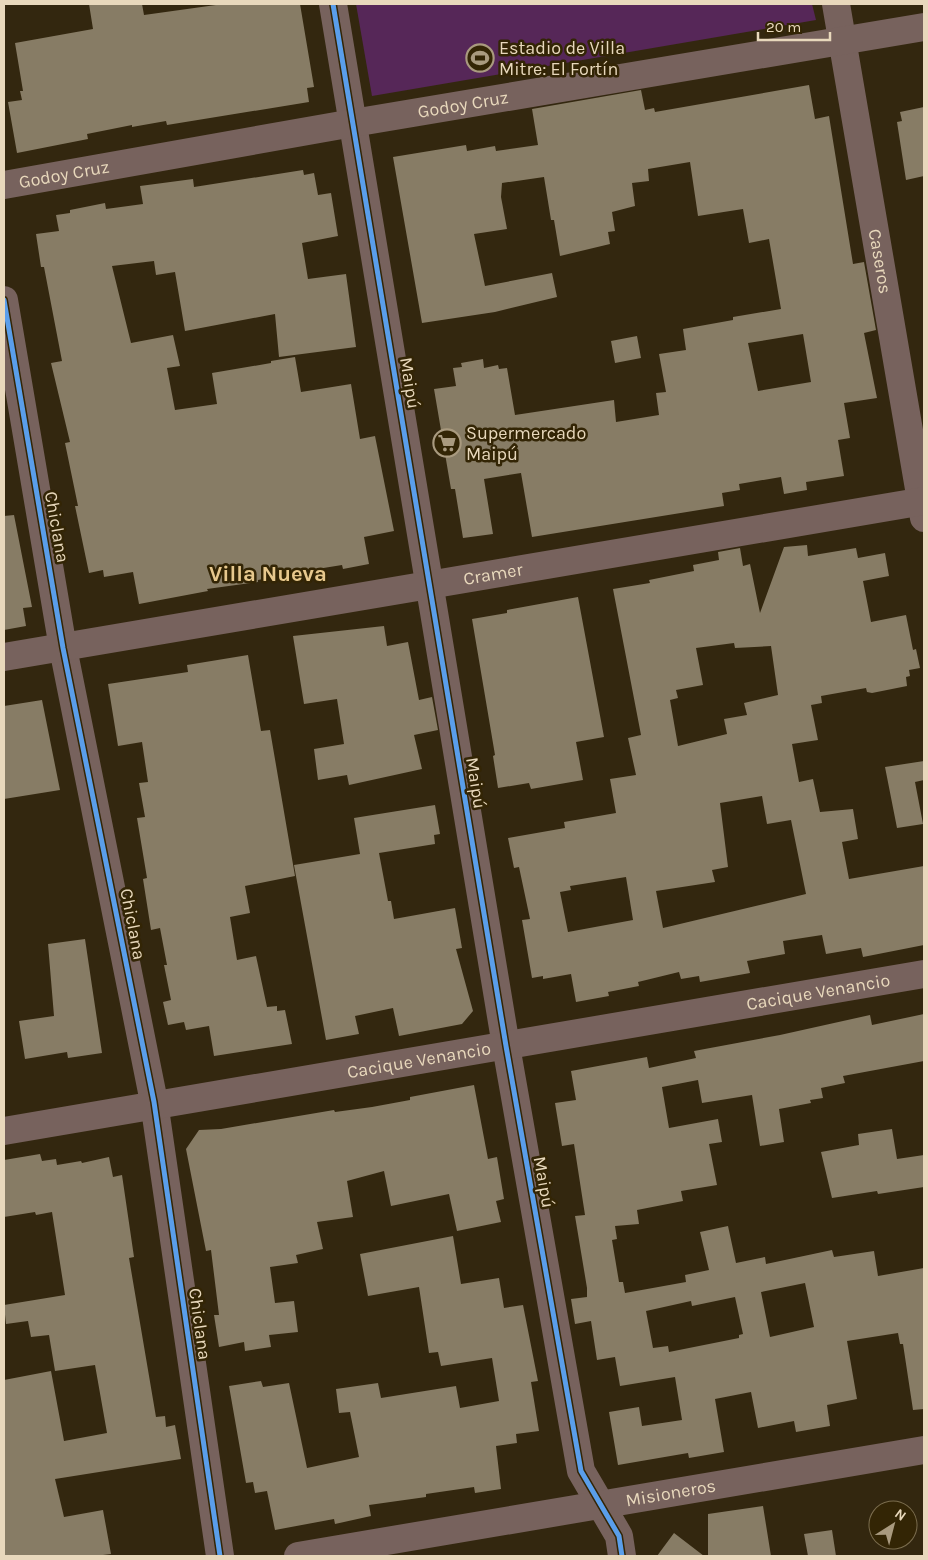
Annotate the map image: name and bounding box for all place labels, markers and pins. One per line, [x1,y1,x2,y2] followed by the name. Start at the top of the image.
[499,37,625,80] place label: Estadio de Villa Mitre: El Fortín
[465,43,495,73] sports icon: Estadio de Villa Mitre: El Fortín
[466,422,586,465] place label: Supermercado Maipú
[432,428,462,458] supermarket icon: Supermercado Maipú

